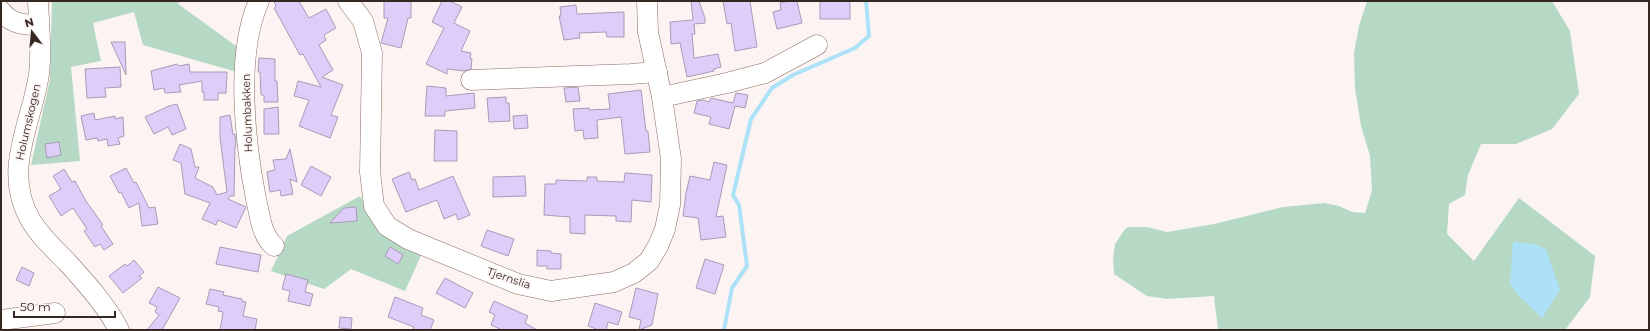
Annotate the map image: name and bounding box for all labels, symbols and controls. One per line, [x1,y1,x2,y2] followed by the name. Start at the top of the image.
[12,12,52,52] north arrow
[23,14,35,30] text: N
[239,73,255,153] street label: Holumbakken
[12,82,44,162] street label: Holumskogen
[485,264,533,292] street label: Tjernslia
[14,293,115,319] scale bar
[20,299,51,314] text: 50 m

